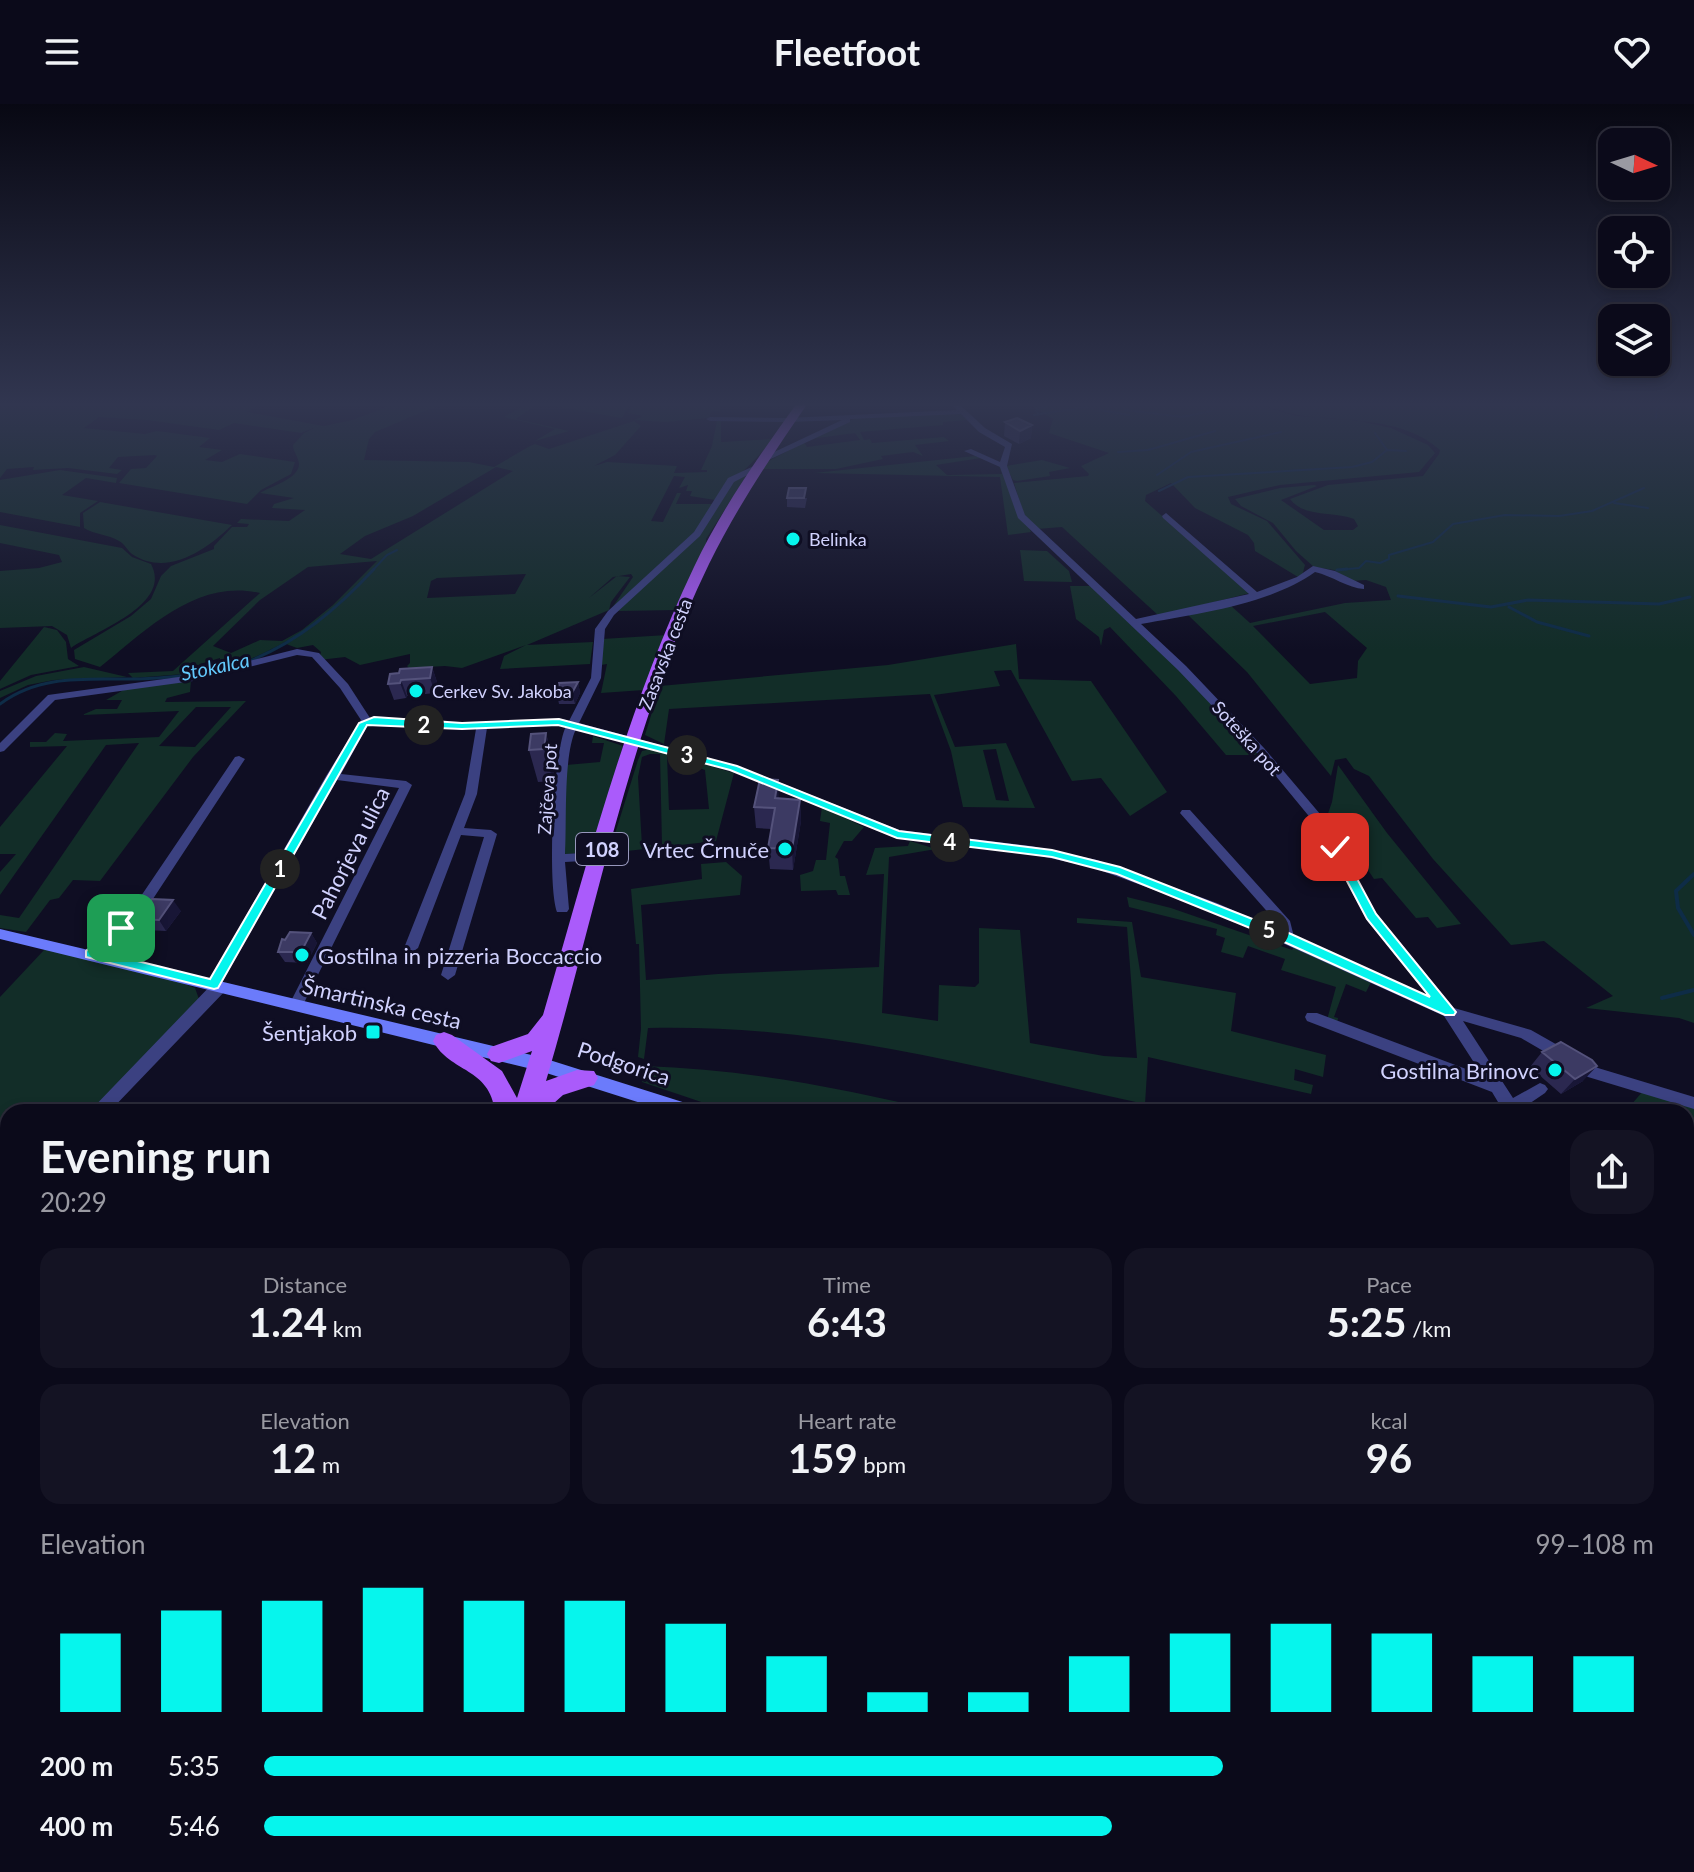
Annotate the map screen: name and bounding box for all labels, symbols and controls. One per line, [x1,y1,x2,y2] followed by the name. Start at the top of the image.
[40,30,84,74] icon: menu
[774,30,920,74] text: Fleetfoot
[1610,30,1654,74] icon: heart
[1598,128,1670,200] north arrow
[1598,128,1670,376] map controls
[1598,216,1670,288] button: locate
[1598,304,1670,376] button: layers
[809,528,867,550] place label: Belinka
[784,530,802,548] marker: Belinka
[634,595,696,713] street label: Zasavska cesta
[178,647,252,685] water label: Stokalca
[432,680,572,702] place label: Cerkev Sv. Jakoba
[407,682,425,700] marker: Cerkev Sv. Jakoba
[1208,696,1287,780] street label: Soteška pot
[404,705,444,745] pin: 2
[418,711,430,738] text: 2
[667,735,707,775] pin: 3
[681,741,693,768] text: 3
[533,742,561,835] street label: Zajčeva pot
[305,782,395,924] street label: Pahorjeva ulica
[1301,813,1369,881] pin
[930,822,970,862] pin: 4
[1313,825,1357,869] icon: check
[944,828,956,855] text: 4
[576,833,628,865] road number: 108
[643,836,769,863] place label: Vrtec Črnuče
[776,840,794,858] marker: Vrtec Črnuče
[260,849,300,889] pin: 1
[274,855,286,882] text: 1
[87,894,155,962] pin
[99,906,143,950] icon: arrive
[1249,910,1289,950] pin: 5
[1263,916,1275,943] text: 5
[318,942,602,969] place label: Gostilna in pizzeria Boccaccio
[293,946,311,964] marker: Gostilna in pizzeria Boccaccio
[300,972,464,1034] street label: Šmartinska cesta
[262,1019,357,1046] place label: Šentjakob
[364,1023,382,1041] marker: Šentjakob
[574,1035,674,1091] street label: Podgorica
[1380,1057,1539,1084] place label: Gostilna Brinovc
[1546,1061,1564,1079] marker: Gostilna Brinovc
[40,1130,271,1182] text: Evening run
[1570,1130,1654,1214] button: share
[40,1186,107,1218] text: 20:29
[263,1271,347,1298] text: Distance
[823,1271,871,1298] text: Time
[1366,1271,1412,1298] text: Pace
[248,1298,327,1346] text: 1.24
[807,1298,887,1346] text: 6:43
[1327,1298,1407,1346] text: 5:25
[327,1315,362,1342] text: km
[1407,1315,1451,1342] text: /km
[260,1407,350,1434] text: Elevation
[798,1407,896,1434] text: Heart rate
[1370,1407,1408,1434] text: kcal
[270,1434,316,1482] text: 12
[788,1434,858,1482] text: 159
[1366,1434,1412,1482] text: 96
[316,1451,340,1478] text: m
[858,1451,906,1478] text: bpm
[40,1528,146,1560] text: Elevation
[1535,1528,1654,1560] text: 99–108 m
[40,1750,113,1782] text: 200 m
[168,1750,220,1782] text: 5:35
[40,1810,113,1842] text: 400 m
[168,1810,220,1842] text: 5:46

